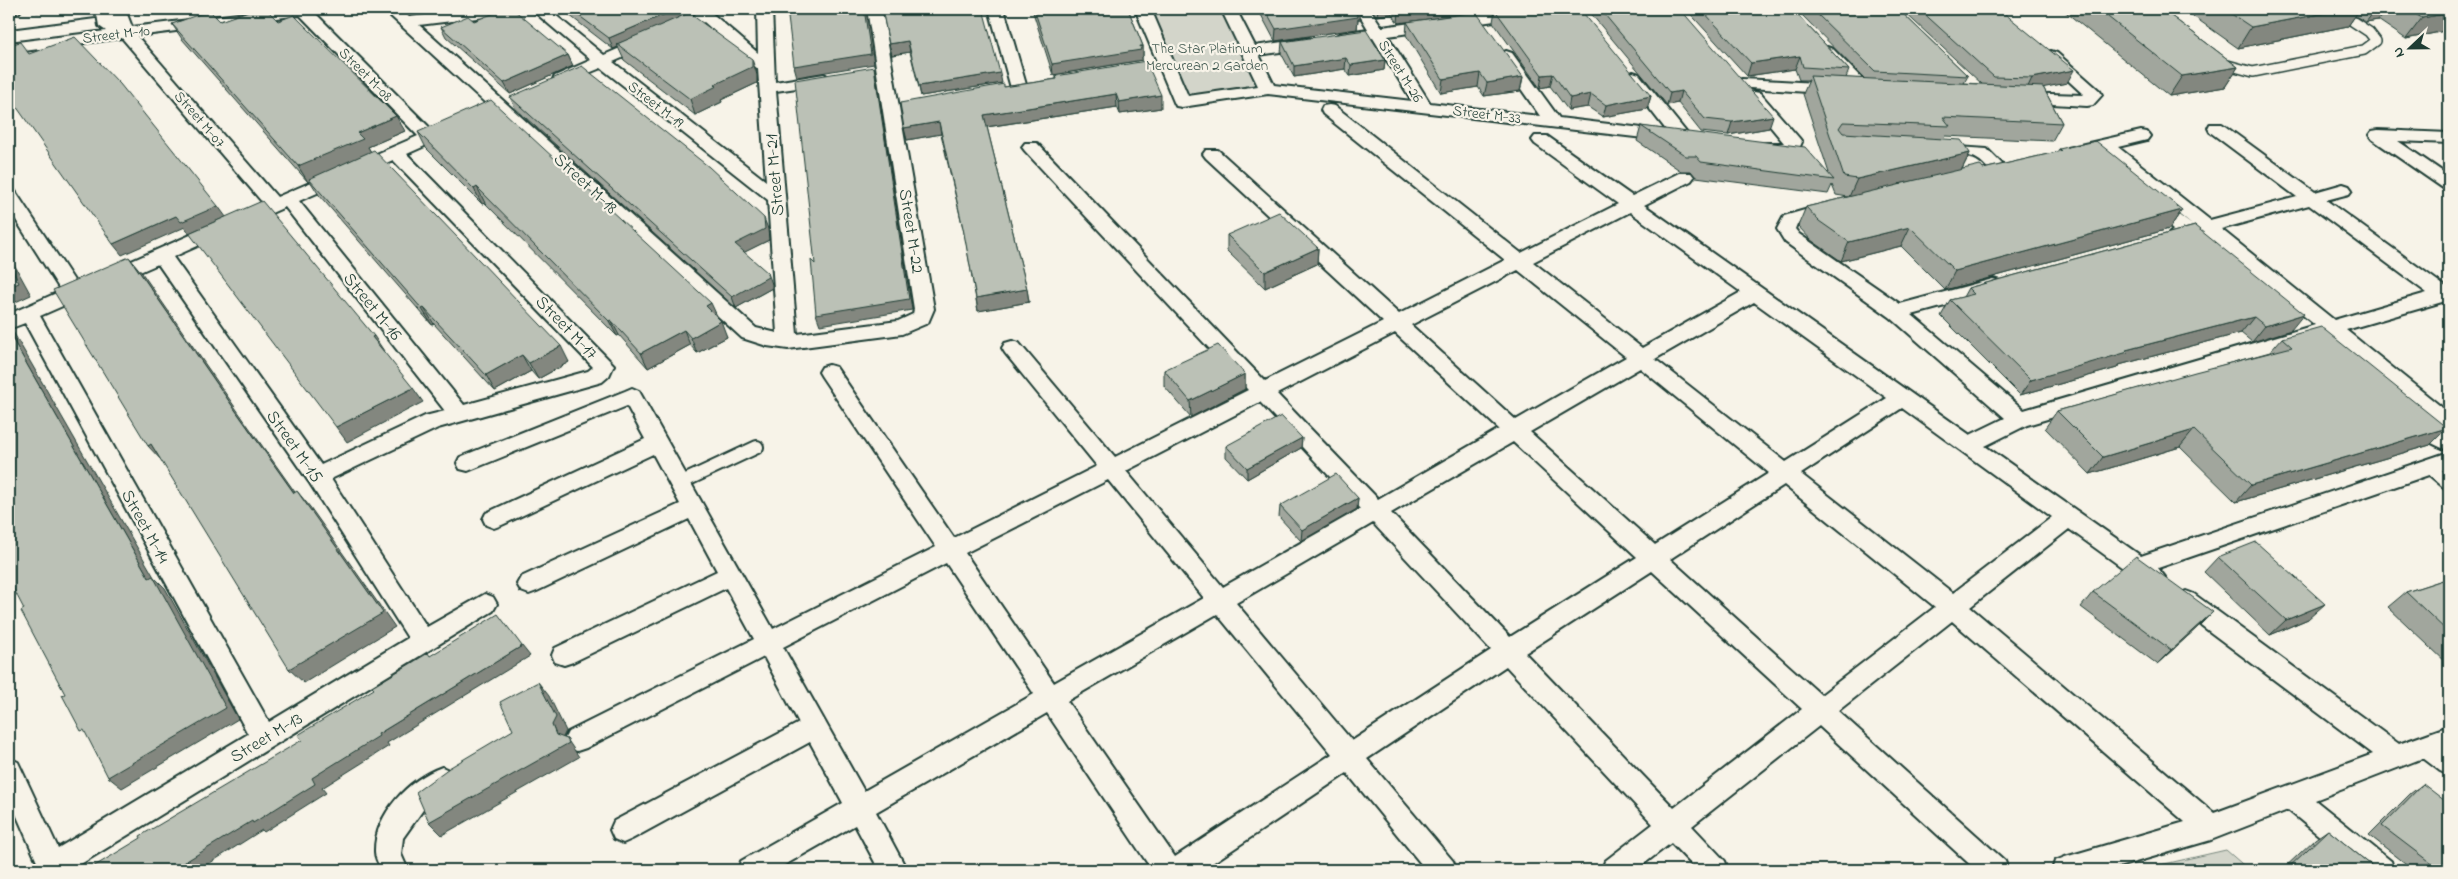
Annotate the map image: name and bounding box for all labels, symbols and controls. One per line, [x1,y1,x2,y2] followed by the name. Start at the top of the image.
[81,20,151,50] street label: Street M-10
[2386,22,2436,72] north arrow
[1372,36,1428,108] street label: Street M-26
[1146,38,1268,77] park label: The Star Platinum Mercurean 2 Garden
[333,43,398,107] street label: Street M-08
[2388,44,2411,61] text: N
[623,76,688,134] street label: Street M-19
[168,86,230,153] street label: Street M-07
[1451,100,1522,130] street label: Street M-33
[759,132,793,217] street label: Street M-21
[547,148,623,221] street label: Street M-18
[891,187,930,276] street label: Street M-22
[336,268,407,347] street label: Street M-16
[528,290,603,367] street label: Street M-17
[259,405,328,489] street label: Street M-15
[113,485,175,569] street label: Street M-14
[226,707,308,771] street label: Street M-13

